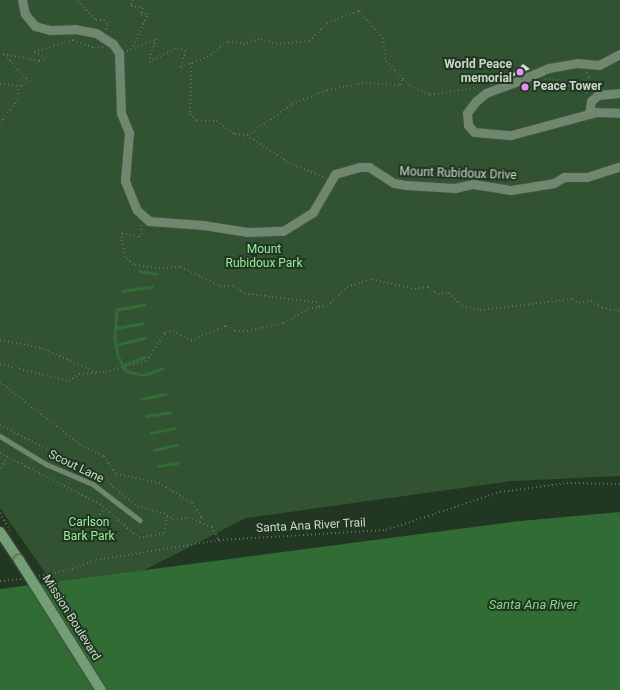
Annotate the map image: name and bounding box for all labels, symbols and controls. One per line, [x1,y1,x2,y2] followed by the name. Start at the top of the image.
[444,58,512,86] place label: World Peace memorial
[515,67,525,77] marker: World Peace memorial
[533,80,602,94] place label: Peace Tower
[520,82,530,92] marker: Peace Tower
[399,165,517,183] street label: Mount Rubidoux Drive
[225,243,303,271] park label: Mount Rubidoux Park
[46,447,106,487] street label: Scout Lane
[63,516,115,544] park label: Carlson Bark Park
[256,516,366,536] street label: Santa Ana River Trail
[39,573,103,663] street label: Mission Boulevard
[489,597,577,613] water label: Santa Ana River

